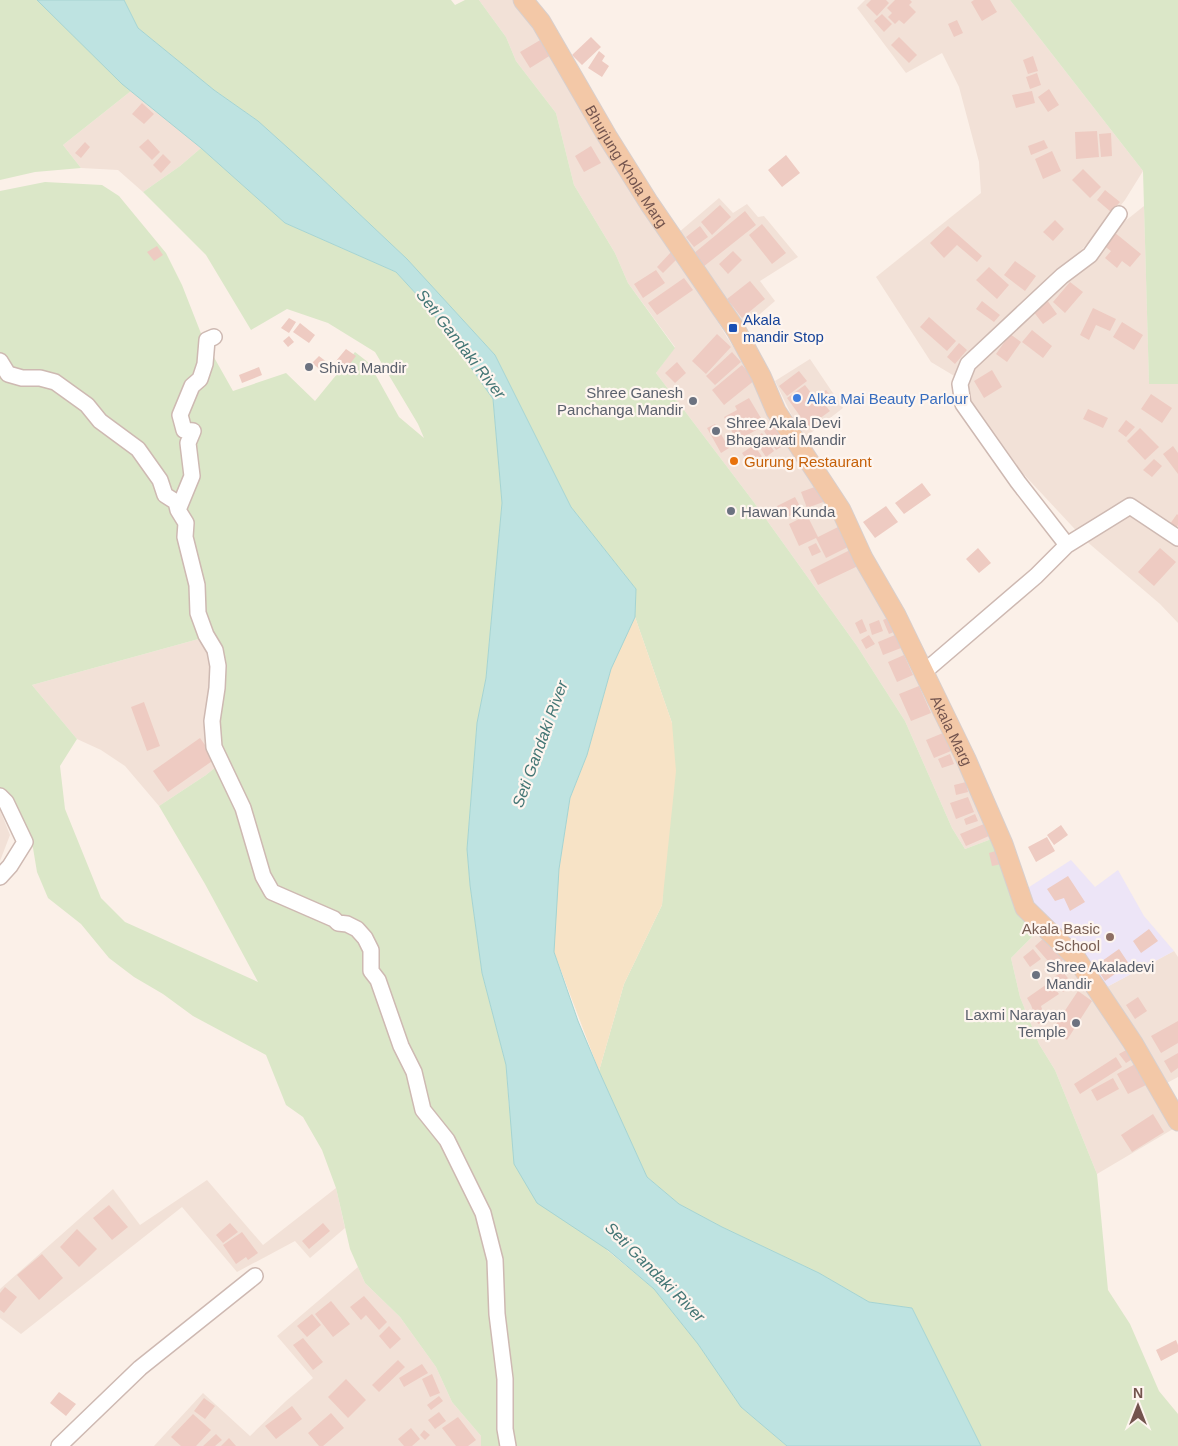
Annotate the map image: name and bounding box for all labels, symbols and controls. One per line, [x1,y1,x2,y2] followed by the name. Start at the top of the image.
[582,102,671,230] street label: Bhurjung Khola Marg
[413,286,509,402] water label: Seti Gandaki River
[743,311,824,345] place label: Akala mandir Stop
[727,322,739,334] marker: Akala mandir Stop
[319,359,407,376] place label: Shiva Mandir
[303,361,315,373] marker: Shiva Mandir
[557,384,683,418] place label: Shree Ganesh Panchanga Mandir
[807,390,968,407] place label: Alka Mai Beauty Parlour
[791,392,803,404] marker: Alka Mai Beauty Parlour
[687,395,699,407] marker: Shree Ganesh Panchanga Mandir
[726,414,846,448] place label: Shree Akala Devi Bhagawati Mandir
[710,425,722,437] marker: Shree Akala Devi Bhagawati Mandir
[744,453,872,470] place label: Gurung Restaurant
[728,455,740,467] marker: Gurung Restaurant
[741,503,836,520] place label: Hawan Kunda
[725,505,737,517] marker: Hawan Kunda
[509,678,571,810] water label: Seti Gandaki River
[928,693,976,768] street label: Akala Marg
[1022,920,1100,954] place label: Akala Basic School
[1104,931,1116,943] marker: Akala Basic School
[1046,958,1154,992] place label: Shree Akaladevi Mandir
[1030,969,1042,981] marker: Shree Akaladevi Mandir
[965,1006,1066,1040] place label: Laxmi Narayan Temple
[1070,1017,1082,1029] marker: Laxmi Narayan Temple
[602,1219,709,1326] water label: Seti Gandaki River
[1113,1381,1163,1431] north arrow
[1133,1385,1143,1401] text: N

